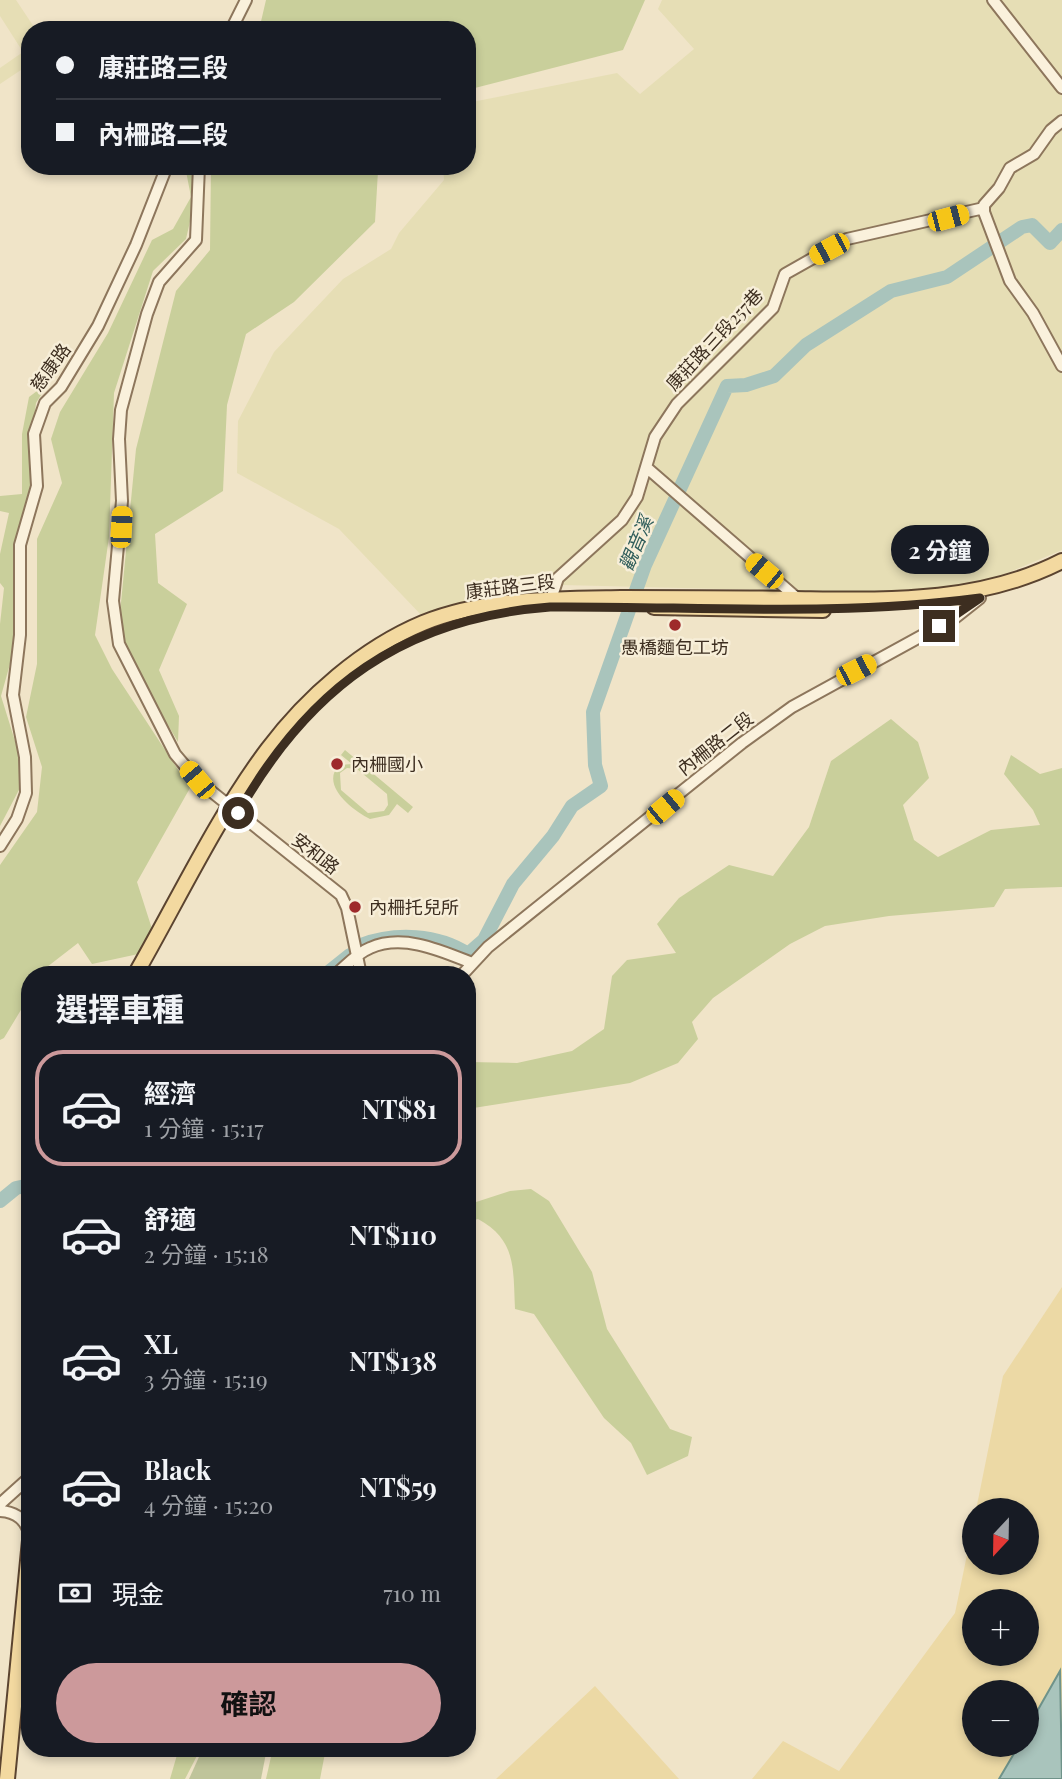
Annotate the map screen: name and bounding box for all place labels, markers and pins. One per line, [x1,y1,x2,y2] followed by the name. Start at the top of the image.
[667,617,683,633] marker: 愚橋麵包工坊
[621,635,729,659] place label: 愚橋麵包工坊
[351,752,423,776] place label: 內柵國小
[329,756,345,772] marker: 內柵國小
[369,895,459,919] place label: 內柵托兒所
[347,899,363,915] marker: 內柵托兒所

